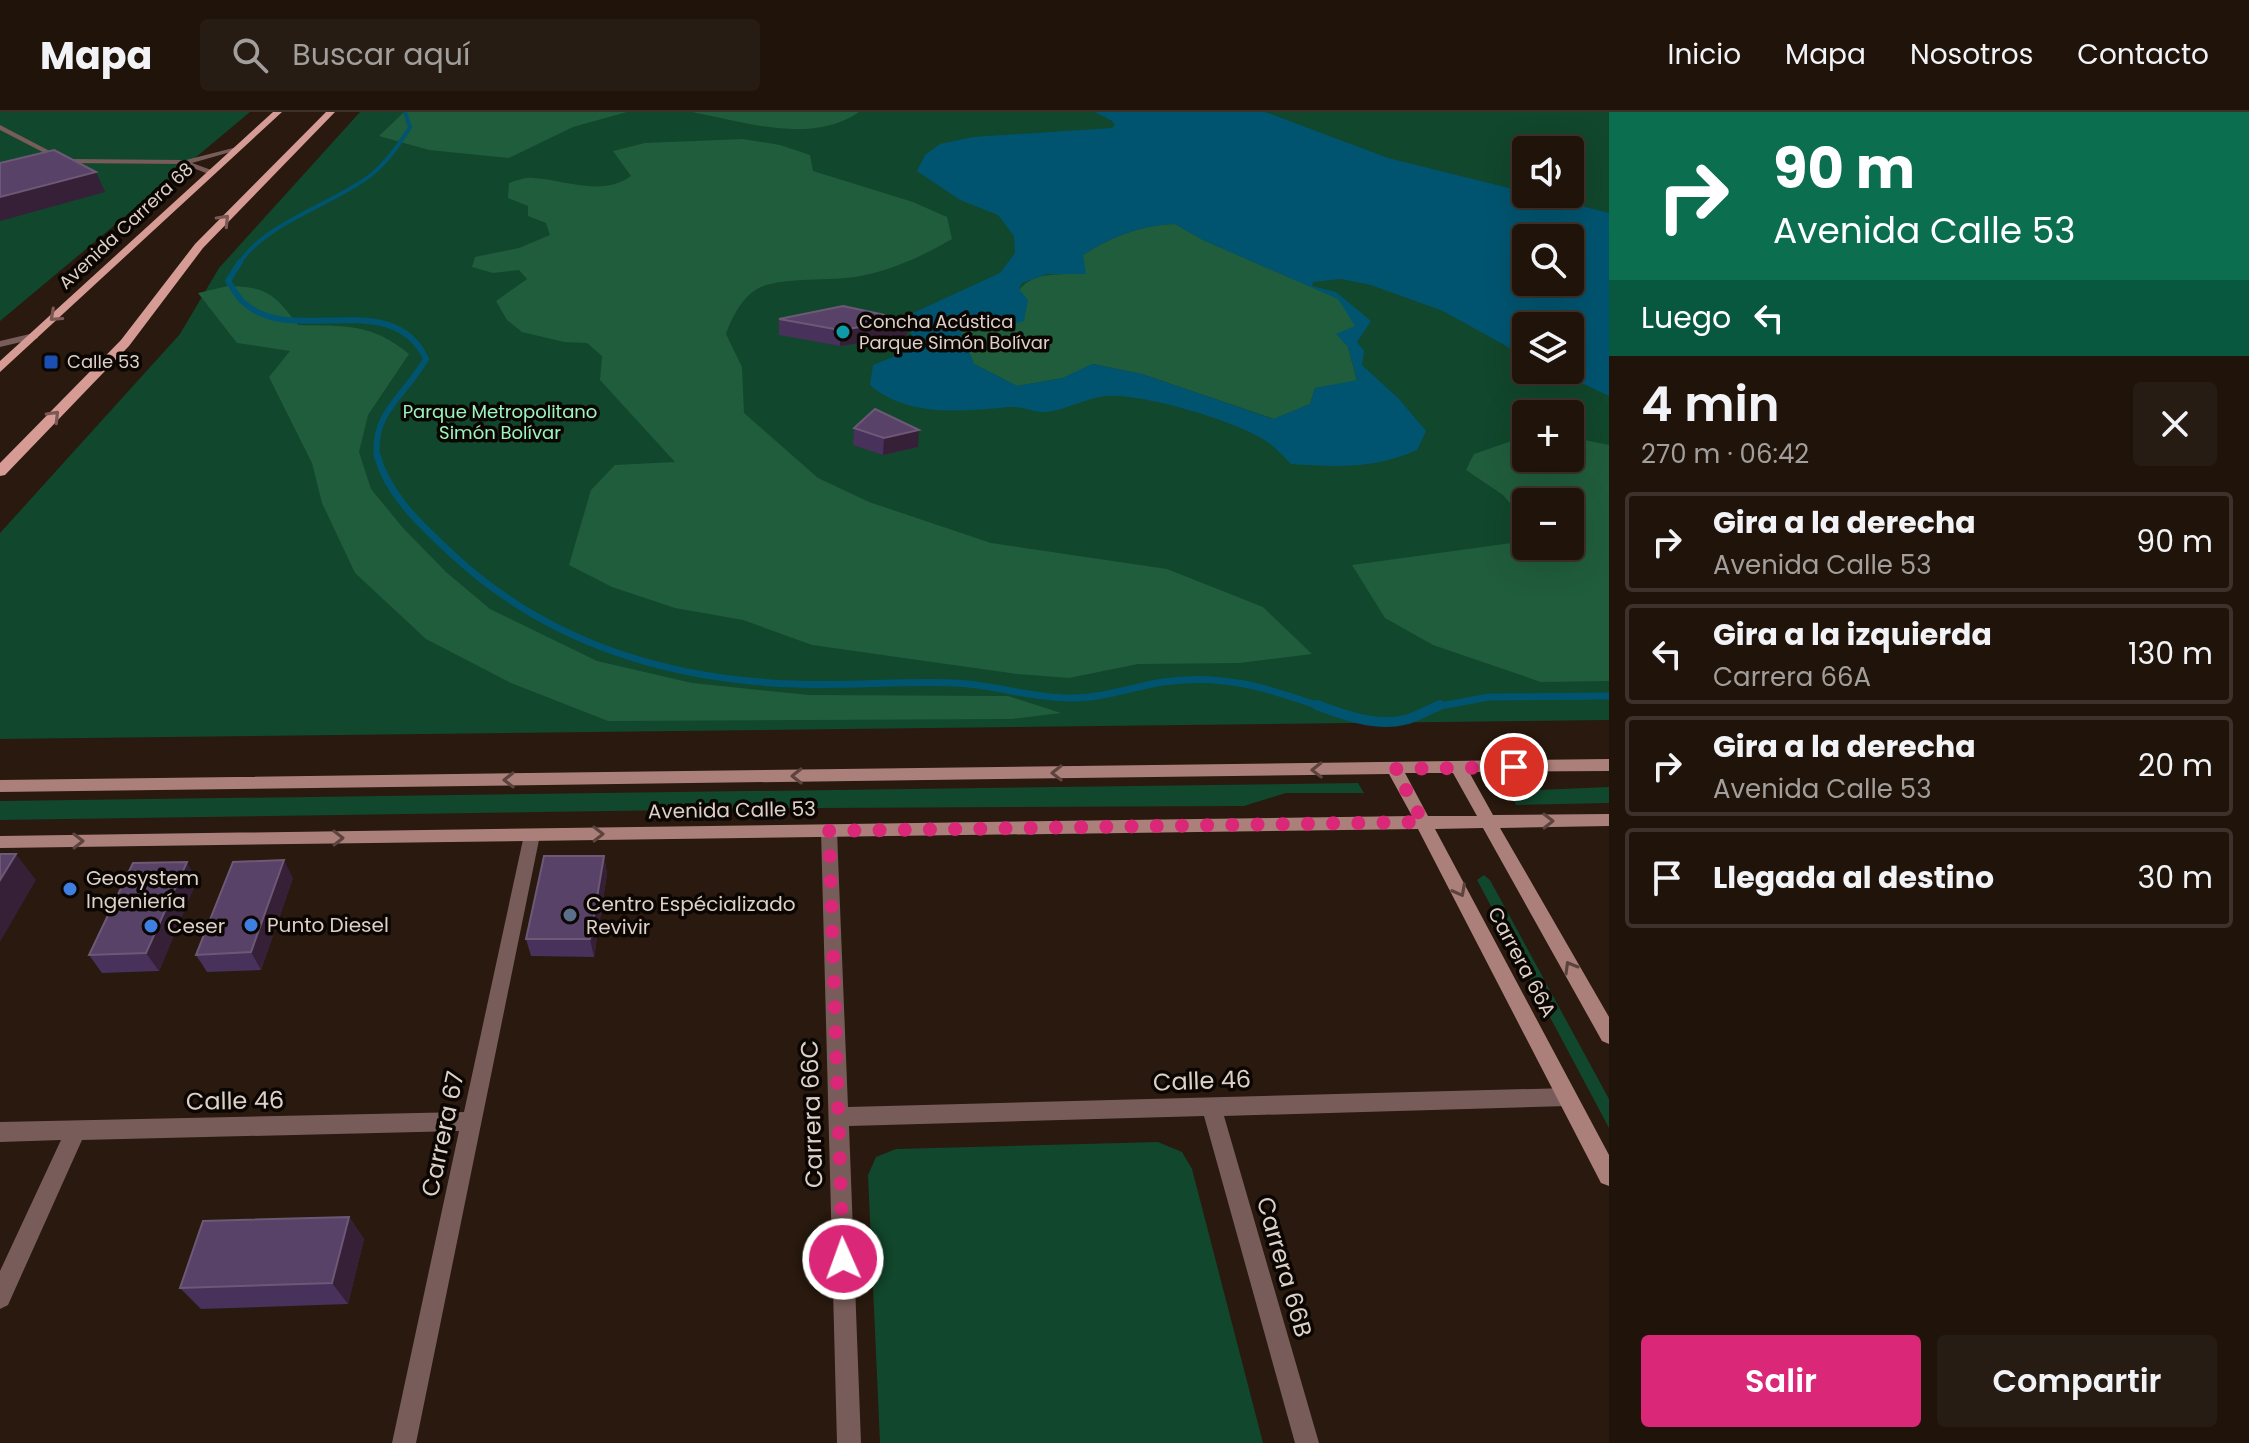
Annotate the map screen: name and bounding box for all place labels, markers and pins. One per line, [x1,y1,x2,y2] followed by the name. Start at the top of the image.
[859,309,1050,355] place label: Concha Acústica Parque Simón Bolívar
[834,323,852,341] marker: Concha Acústica Parque Simón Bolívar
[67,349,140,374] place label: Calle 53
[42,353,60,371] marker: Calle 53
[1480,733,1548,801] pin
[86,864,199,915] place label: Geosystem Ingeniería
[61,880,79,898] marker: Geosystem Ingeniería
[586,890,796,941] place label: Centro Espécializado Revivir
[561,906,579,924] marker: Centro Espécializado Revivir
[267,911,389,939] place label: Punto Diesel
[167,912,225,940] place label: Ceser
[242,916,260,934] marker: Punto Diesel
[142,917,160,935] marker: Ceser

